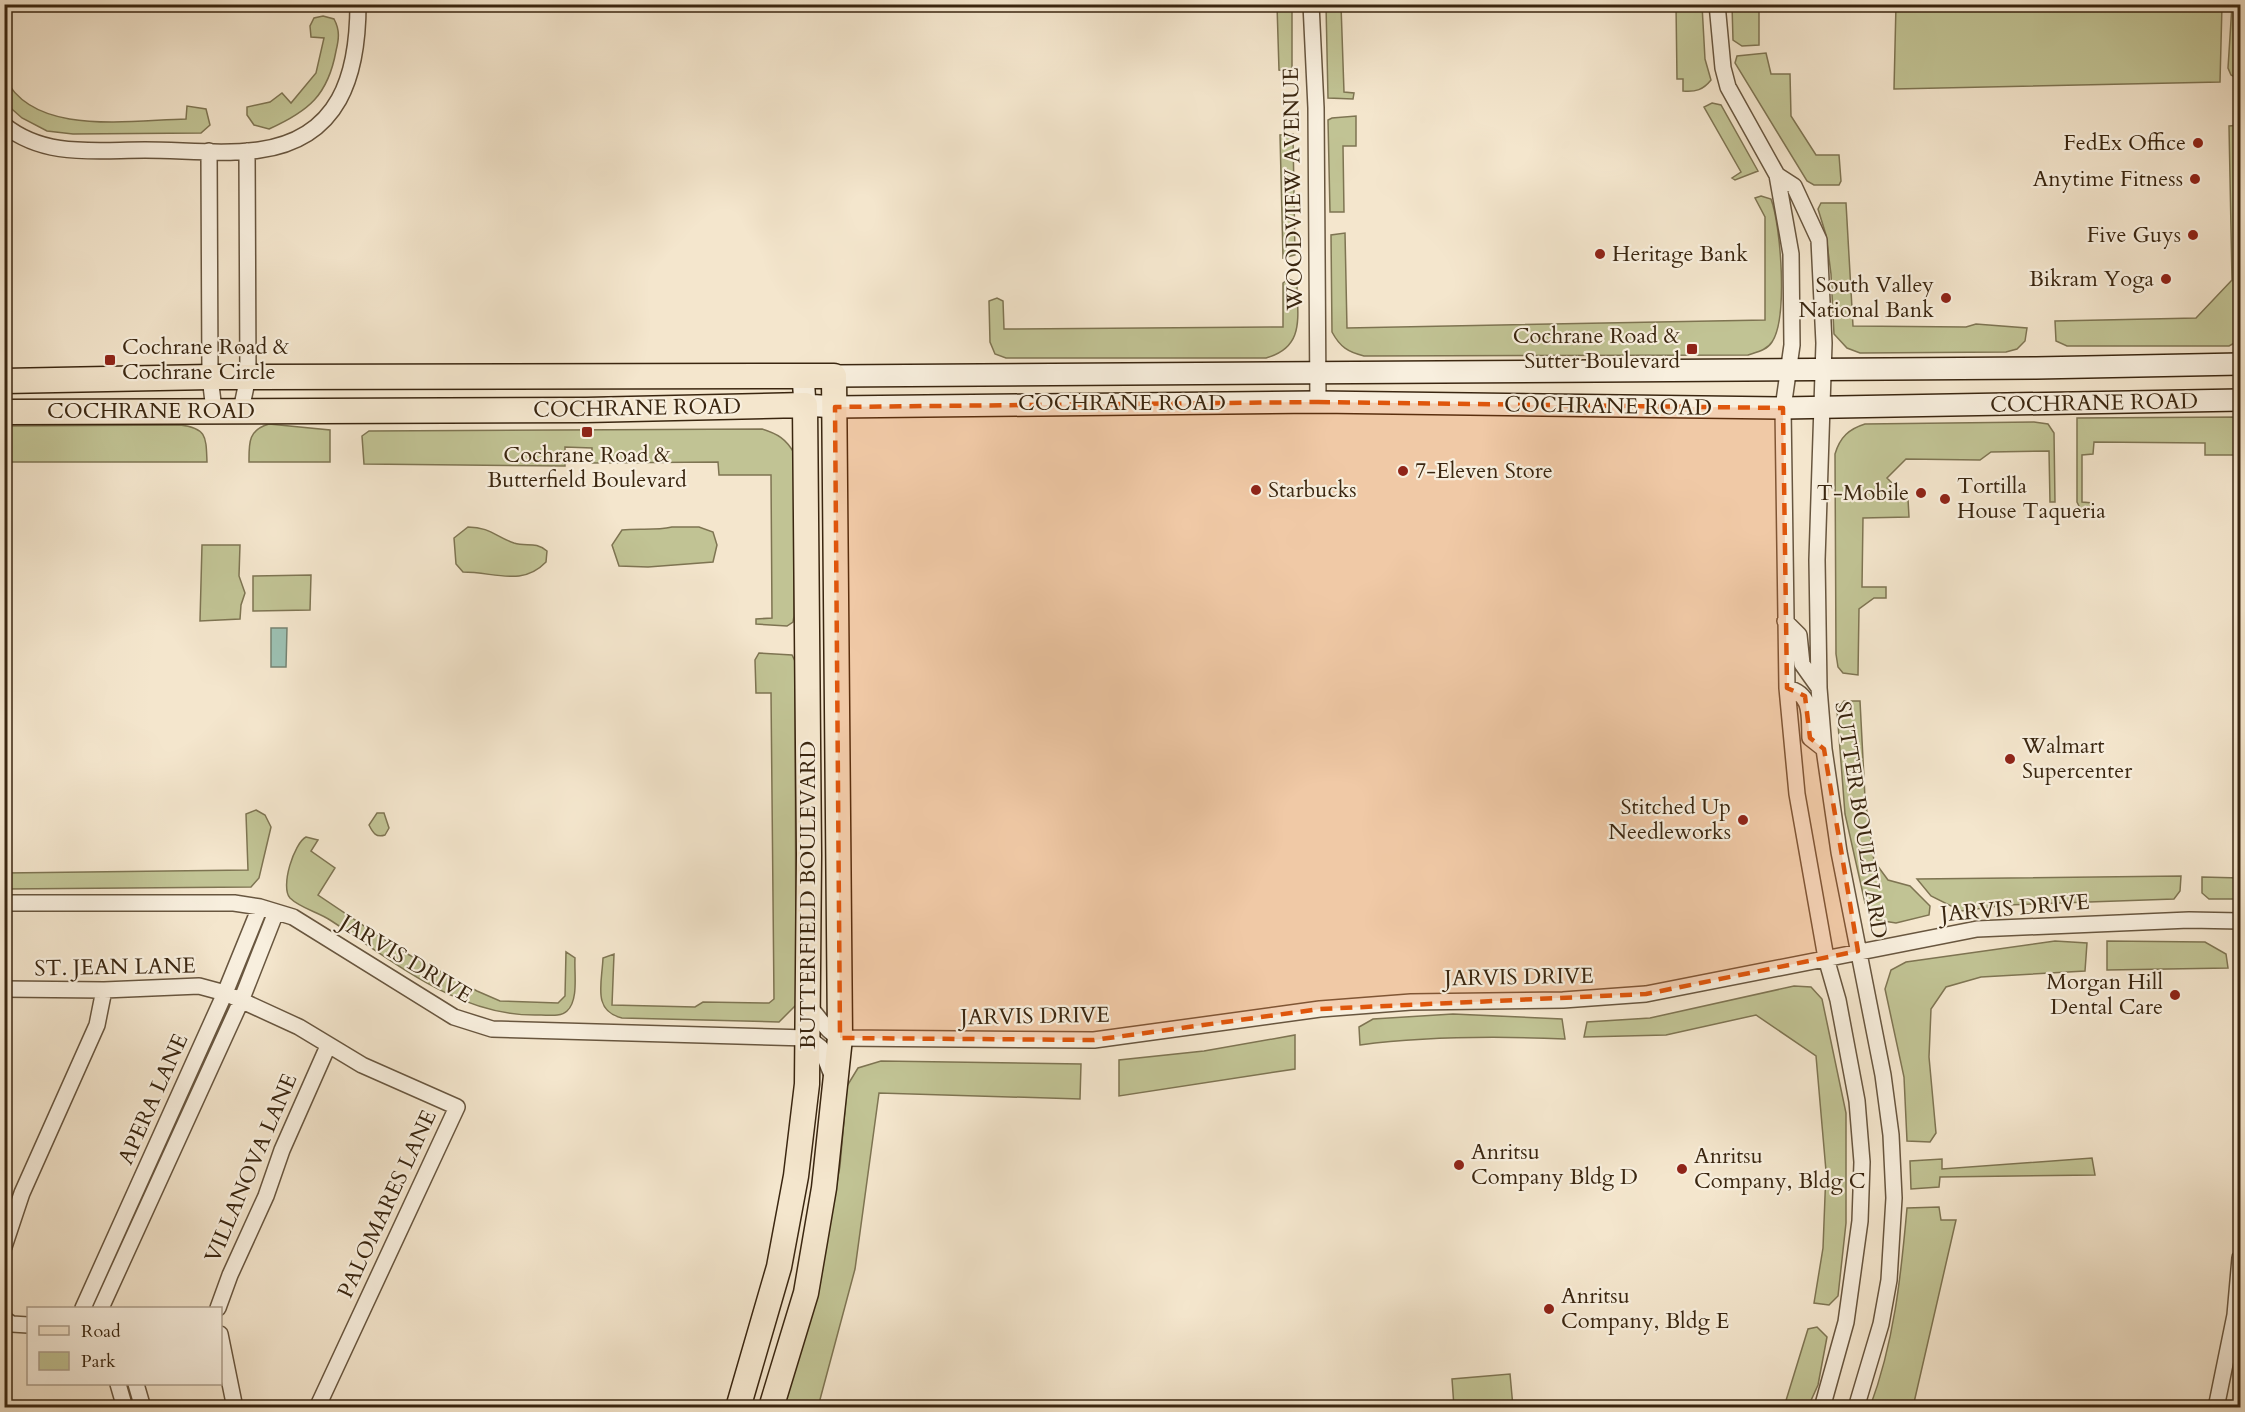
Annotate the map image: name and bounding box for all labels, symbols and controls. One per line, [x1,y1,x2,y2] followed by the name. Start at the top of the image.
[1276,67,1310,312] street label: WOODVIEW AVENUE
[2063,128,2186,158] place label: FedEx Office
[2191,136,2205,150] marker: FedEx Office
[2033,164,2183,194] place label: Anytime Fitness
[2188,172,2202,186] marker: Anytime Fitness
[2087,220,2181,250] place label: Five Guys
[2186,228,2200,242] marker: Five Guys
[1612,239,1748,269] place label: Heritage Bank
[1593,247,1607,261] marker: Heritage Bank
[2029,264,2154,294] place label: Bikram Yoga
[1798,270,1934,325] place label: South Valley National Bank
[2159,272,2173,286] marker: Bikram Yoga
[1939,291,1953,305] marker: South Valley National Bank
[1513,321,1681,376] place label: Cochrane Road & Sutter Boulevard
[122,332,290,387] place label: Cochrane Road & Cochrane Circle
[1685,342,1699,356] marker: Cochrane Road & Sutter Boulevard
[103,353,117,367] marker: Cochrane Road & Cochrane Circle
[1990,386,2198,420] street label: COCHRANE ROAD
[1018,388,1226,418] street label: COCHRANE ROAD
[1504,389,1712,423] street label: COCHRANE ROAD
[533,391,741,425] street label: COCHRANE ROAD
[47,396,255,426] street label: COCHRANE ROAD
[580,425,594,439] marker: Cochrane Road & Butterfield Boulevard
[487,440,687,495] place label: Cochrane Road & Butterfield Boulevard
[1415,456,1553,486] place label: 7-Eleven Store
[1396,464,1410,478] marker: 7-Eleven Store
[1957,471,2106,526] place label: Tortilla House Taqueria
[1268,475,1357,505] place label: Starbucks
[1817,478,1909,508] place label: T-Mobile
[1249,483,1263,497] marker: Starbucks
[1914,486,1928,500] marker: T-Mobile
[1938,492,1952,506] marker: Tortilla House Taqueria
[1827,699,1895,941] street label: SUTTER BOULEVARD
[2021,731,2133,786] place label: Walmart Supercenter
[793,741,823,1049] street label: BUTTERFIELD BOULEVARD
[2003,752,2017,766] marker: Walmart Supercenter
[1608,792,1731,847] place label: Stitched Up Needleworks
[1736,813,1750,827] marker: Stitched Up Needleworks
[1936,887,2091,930] street label: JARVIS DRIVE
[332,906,478,1010] street label: JARVIS DRIVE
[34,951,196,983] street label: ST. JEAN LANE
[1441,961,1594,993] street label: JARVIS DRIVE
[2046,967,2163,1022] place label: Morgan Hill Dental Care
[2168,988,2182,1002] marker: Morgan Hill Dental Care
[957,1000,1110,1032] street label: JARVIS DRIVE
[111,1029,195,1169] street label: APERA LANE
[198,1069,304,1267] street label: VILLANOVA LANE
[330,1105,444,1303] street label: PALOMARES LANE
[1471,1137,1638,1192] place label: Anritsu Company Bldg D
[1694,1141,1865,1196] place label: Anritsu Company, Bldg C
[1452,1158,1466,1172] marker: Anritsu Company Bldg D
[1675,1162,1689,1176] marker: Anritsu Company, Bldg C
[1561,1281,1729,1336] place label: Anritsu Company, Bldg E
[1542,1302,1556,1316] marker: Anritsu Company, Bldg E
[27,1307,222,1385] legend
[81,1319,121,1344] text: Road
[81,1349,116,1374] text: Park

